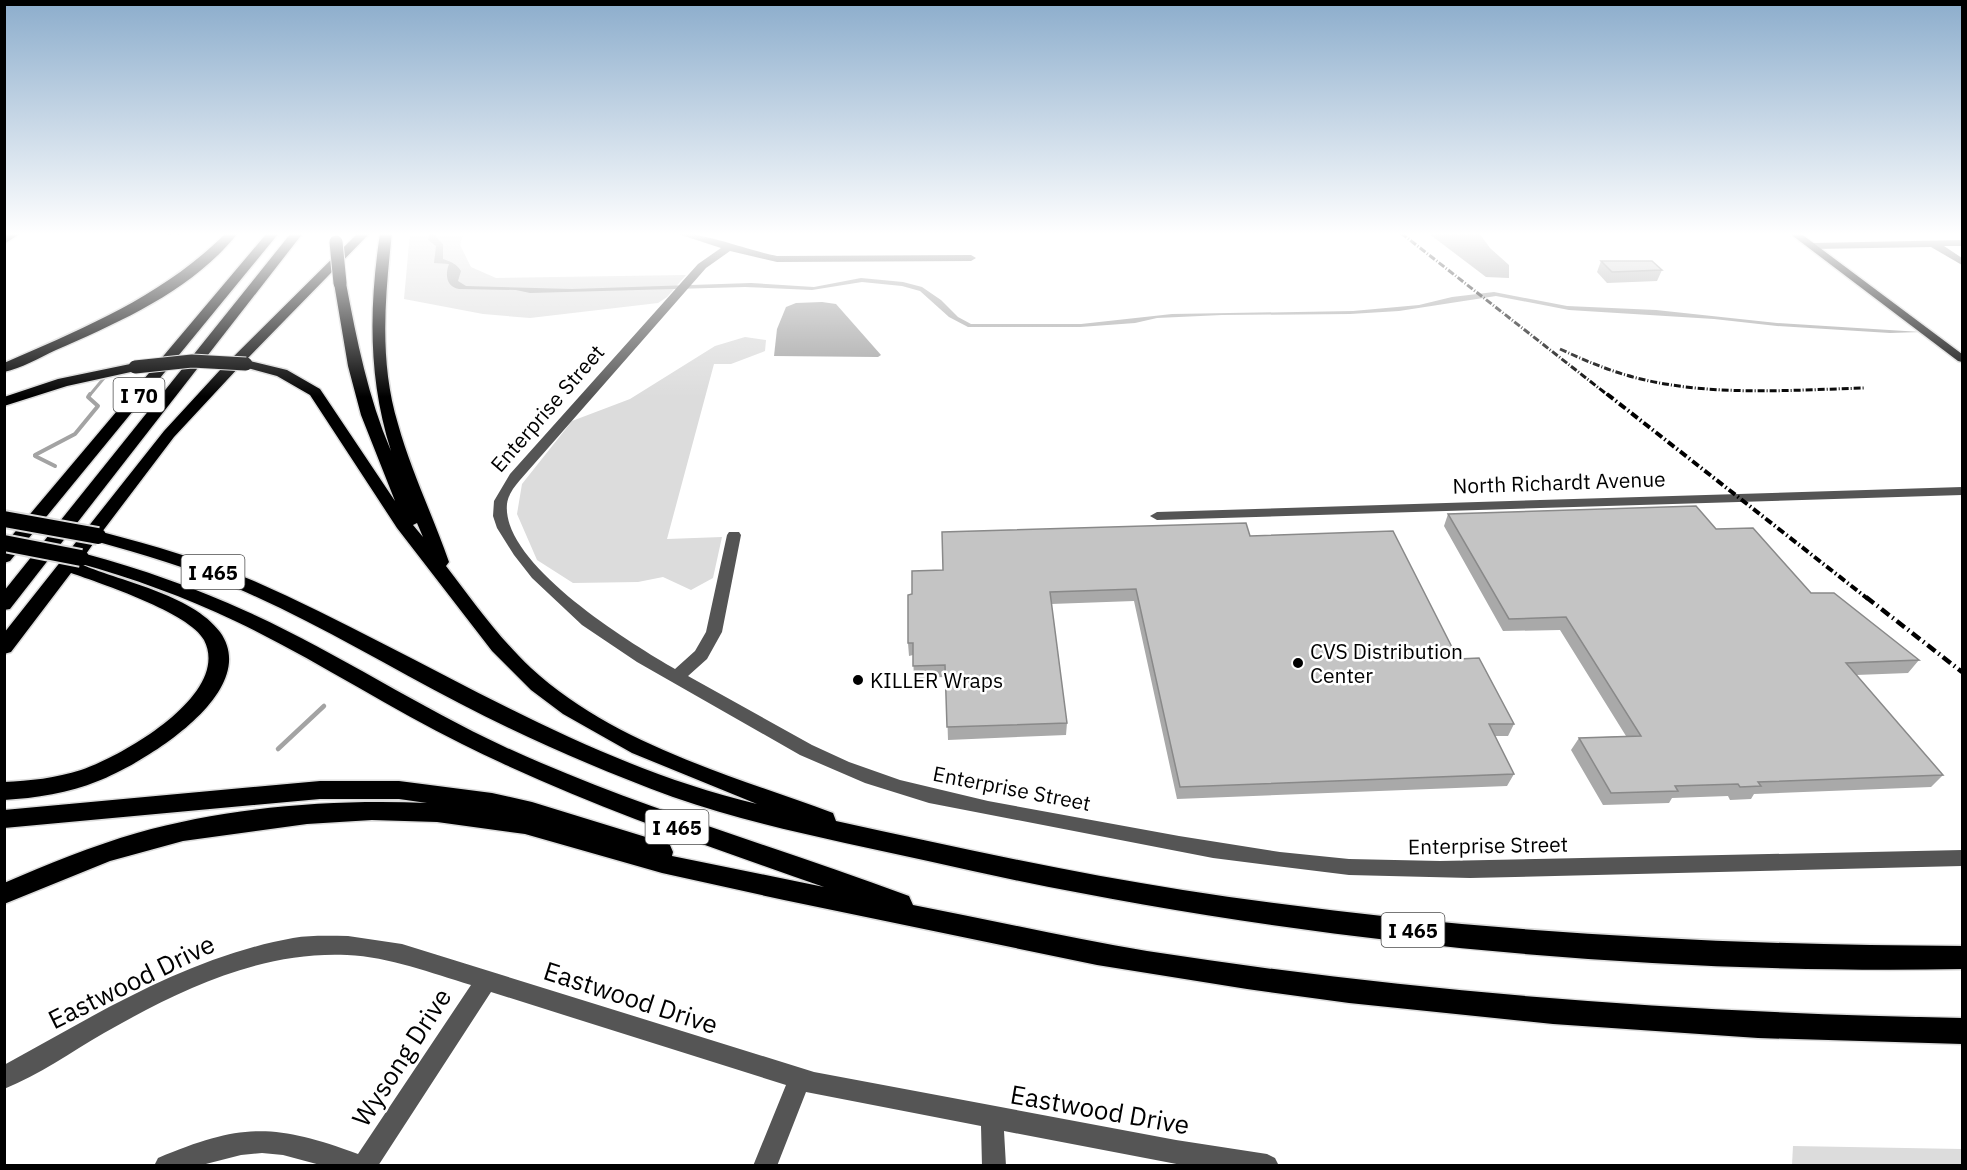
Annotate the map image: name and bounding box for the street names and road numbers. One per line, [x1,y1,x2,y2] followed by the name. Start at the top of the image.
[484,338,610,478] street label: Enterprise Street
[114,378,164,412] road number: I 70
[1452,464,1666,500] street label: North Richardt Avenue
[182,555,244,589] road number: I 465
[931,759,1093,817] street label: Enterprise Street
[646,810,708,844] road number: I 465
[1408,830,1568,860] street label: Enterprise Street
[1382,913,1444,947] road number: I 465
[42,926,220,1036] street label: Eastwood Drive
[540,953,722,1041] street label: Eastwood Drive
[344,981,458,1133] street label: Wysong Drive
[1008,1077,1192,1141] street label: Eastwood Drive

